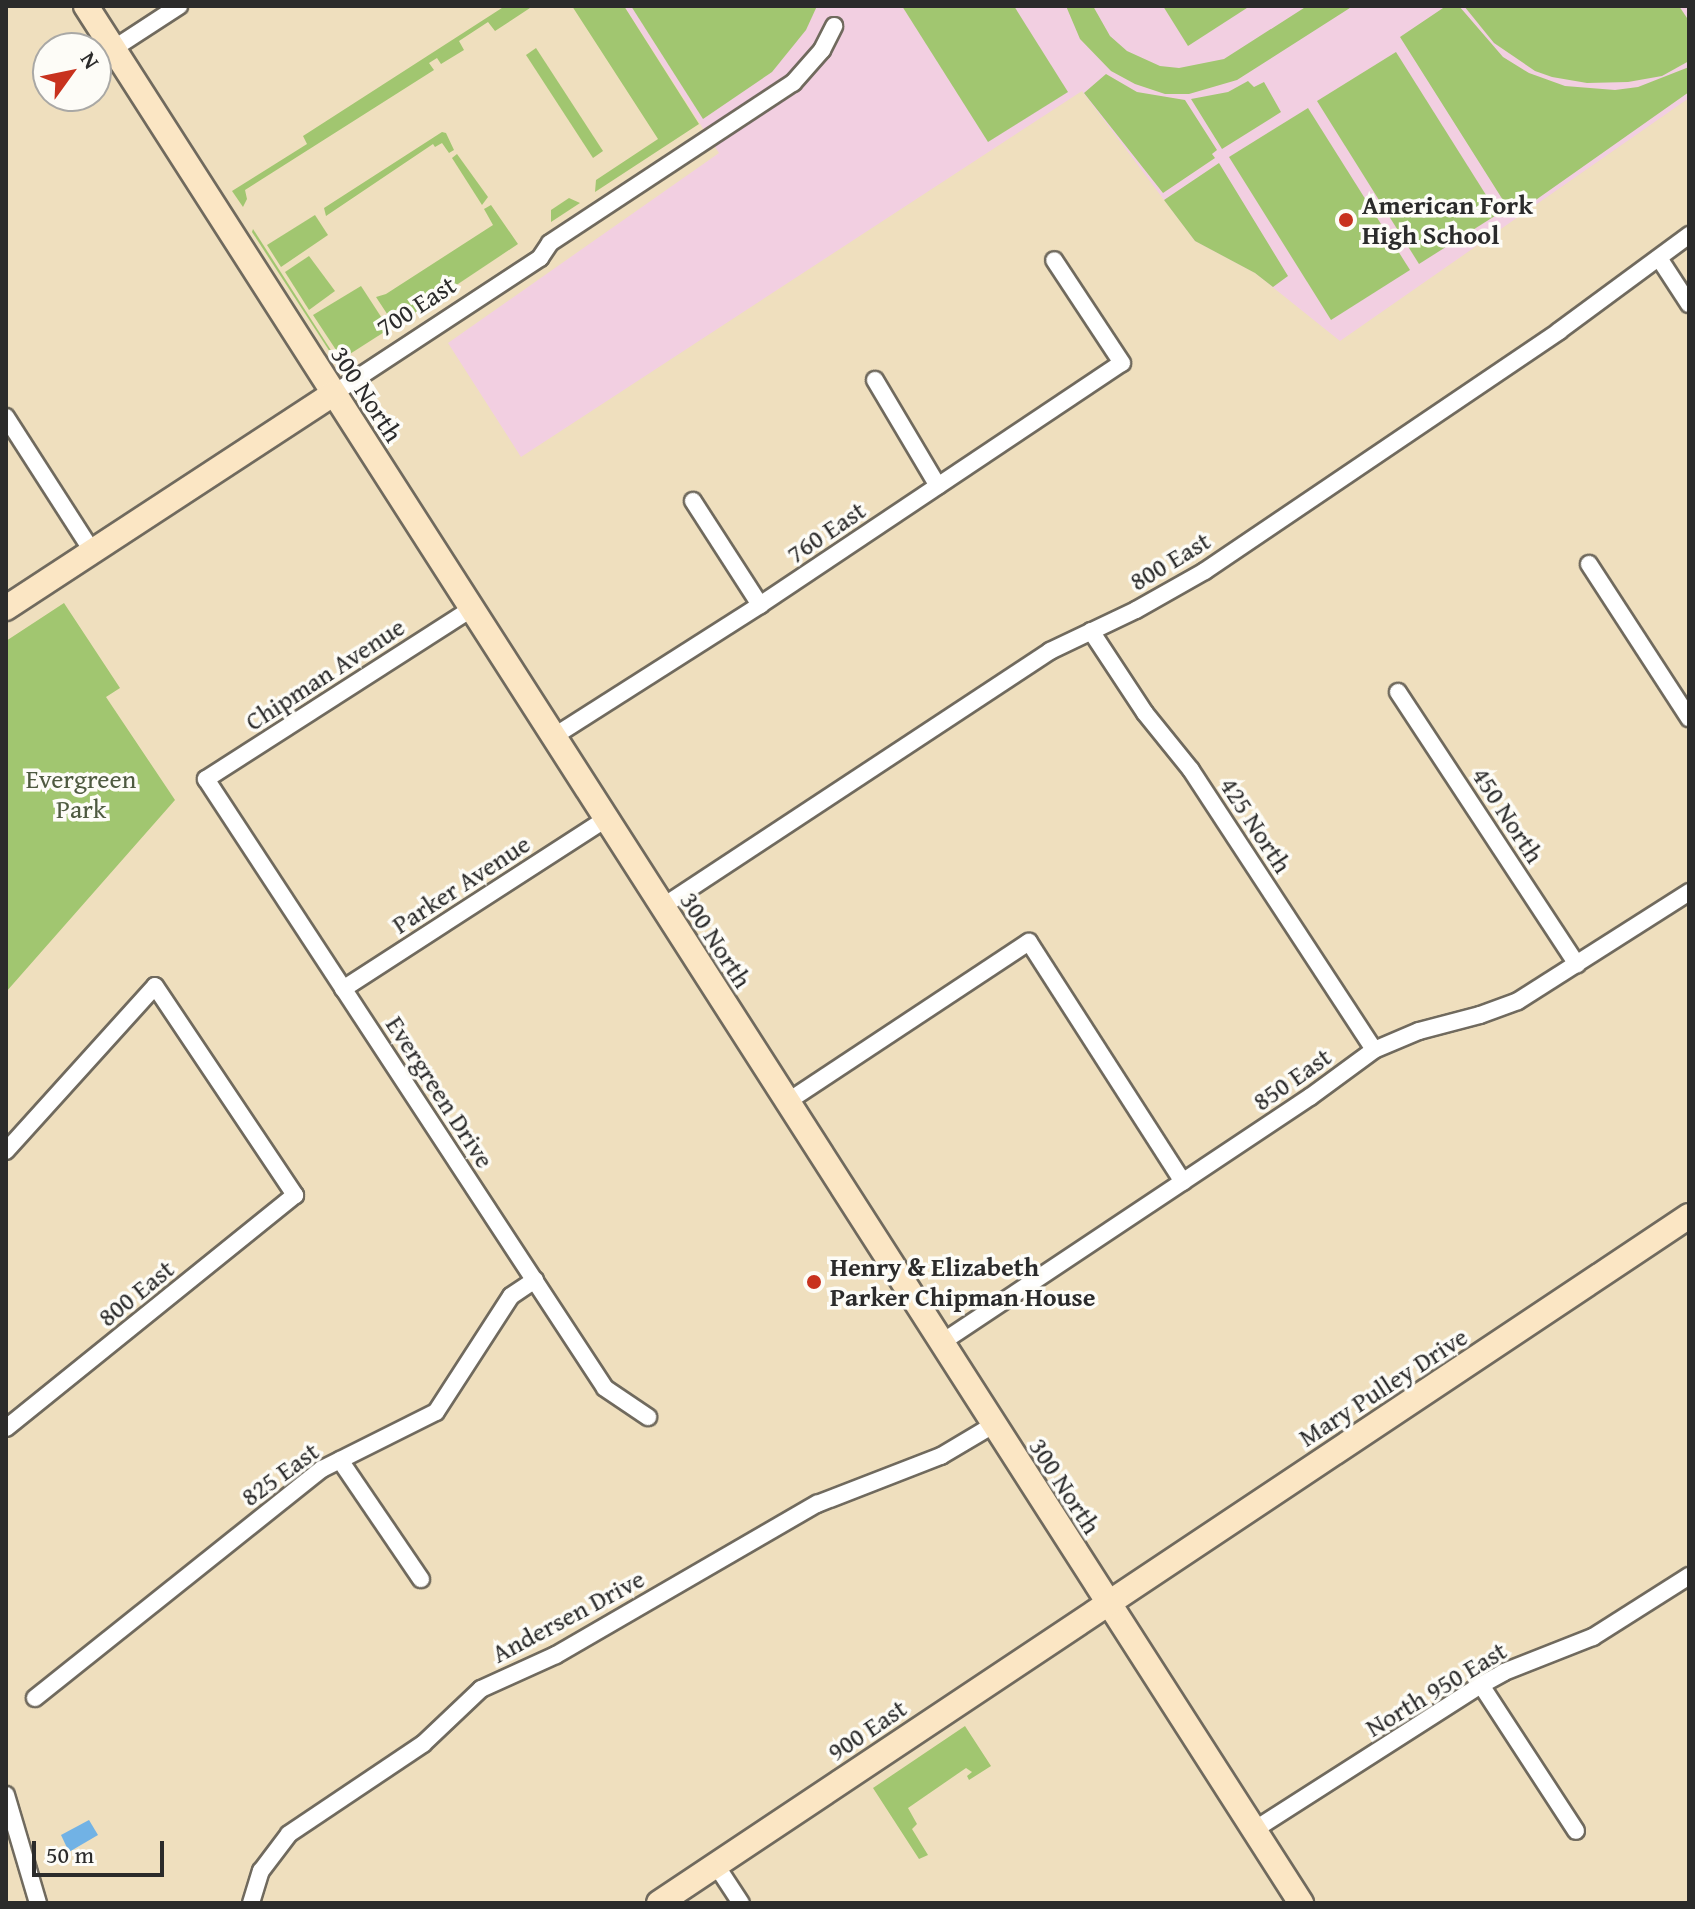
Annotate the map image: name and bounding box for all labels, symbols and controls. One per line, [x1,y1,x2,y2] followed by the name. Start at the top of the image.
[32,32,112,112] north arrow
[73,45,108,75] text: N
[1362,189,1533,250] place label: American Fork High School
[1337,211,1355,229] marker: American Fork High School
[371,269,461,343] street label: 700 East
[324,340,410,448] street label: 300 North
[781,494,871,570] street label: 760 East
[1124,525,1216,597] street label: 800 East
[239,611,411,737] street label: Chipman Avenue
[1465,761,1551,869] street label: 450 North
[26,763,136,824] park label: Evergreen Park
[1213,771,1299,879] street label: 425 North
[386,828,536,940] street label: Parker Avenue
[673,886,759,994] street label: 300 North
[379,1010,501,1174] street label: Evergreen Drive
[1247,1041,1337,1117] street label: 850 East
[830,1251,1095,1312] place label: Henry & Elizabeth Parker Chipman House
[92,1253,180,1333] street label: 800 East
[805,1273,823,1291] marker: Henry & Elizabeth Parker Chipman House
[1293,1321,1473,1453] street label: Mary Pulley Drive
[1022,1432,1108,1540] street label: 300 North
[235,1435,325,1513] street label: 825 East
[486,1563,650,1669] street label: Andersen Drive
[1360,1635,1512,1743] street label: North 950 East
[822,1692,912,1768] street label: 900 East
[36,1825,168,1875] scale bar
[46,1837,94,1872] text: 50 m

